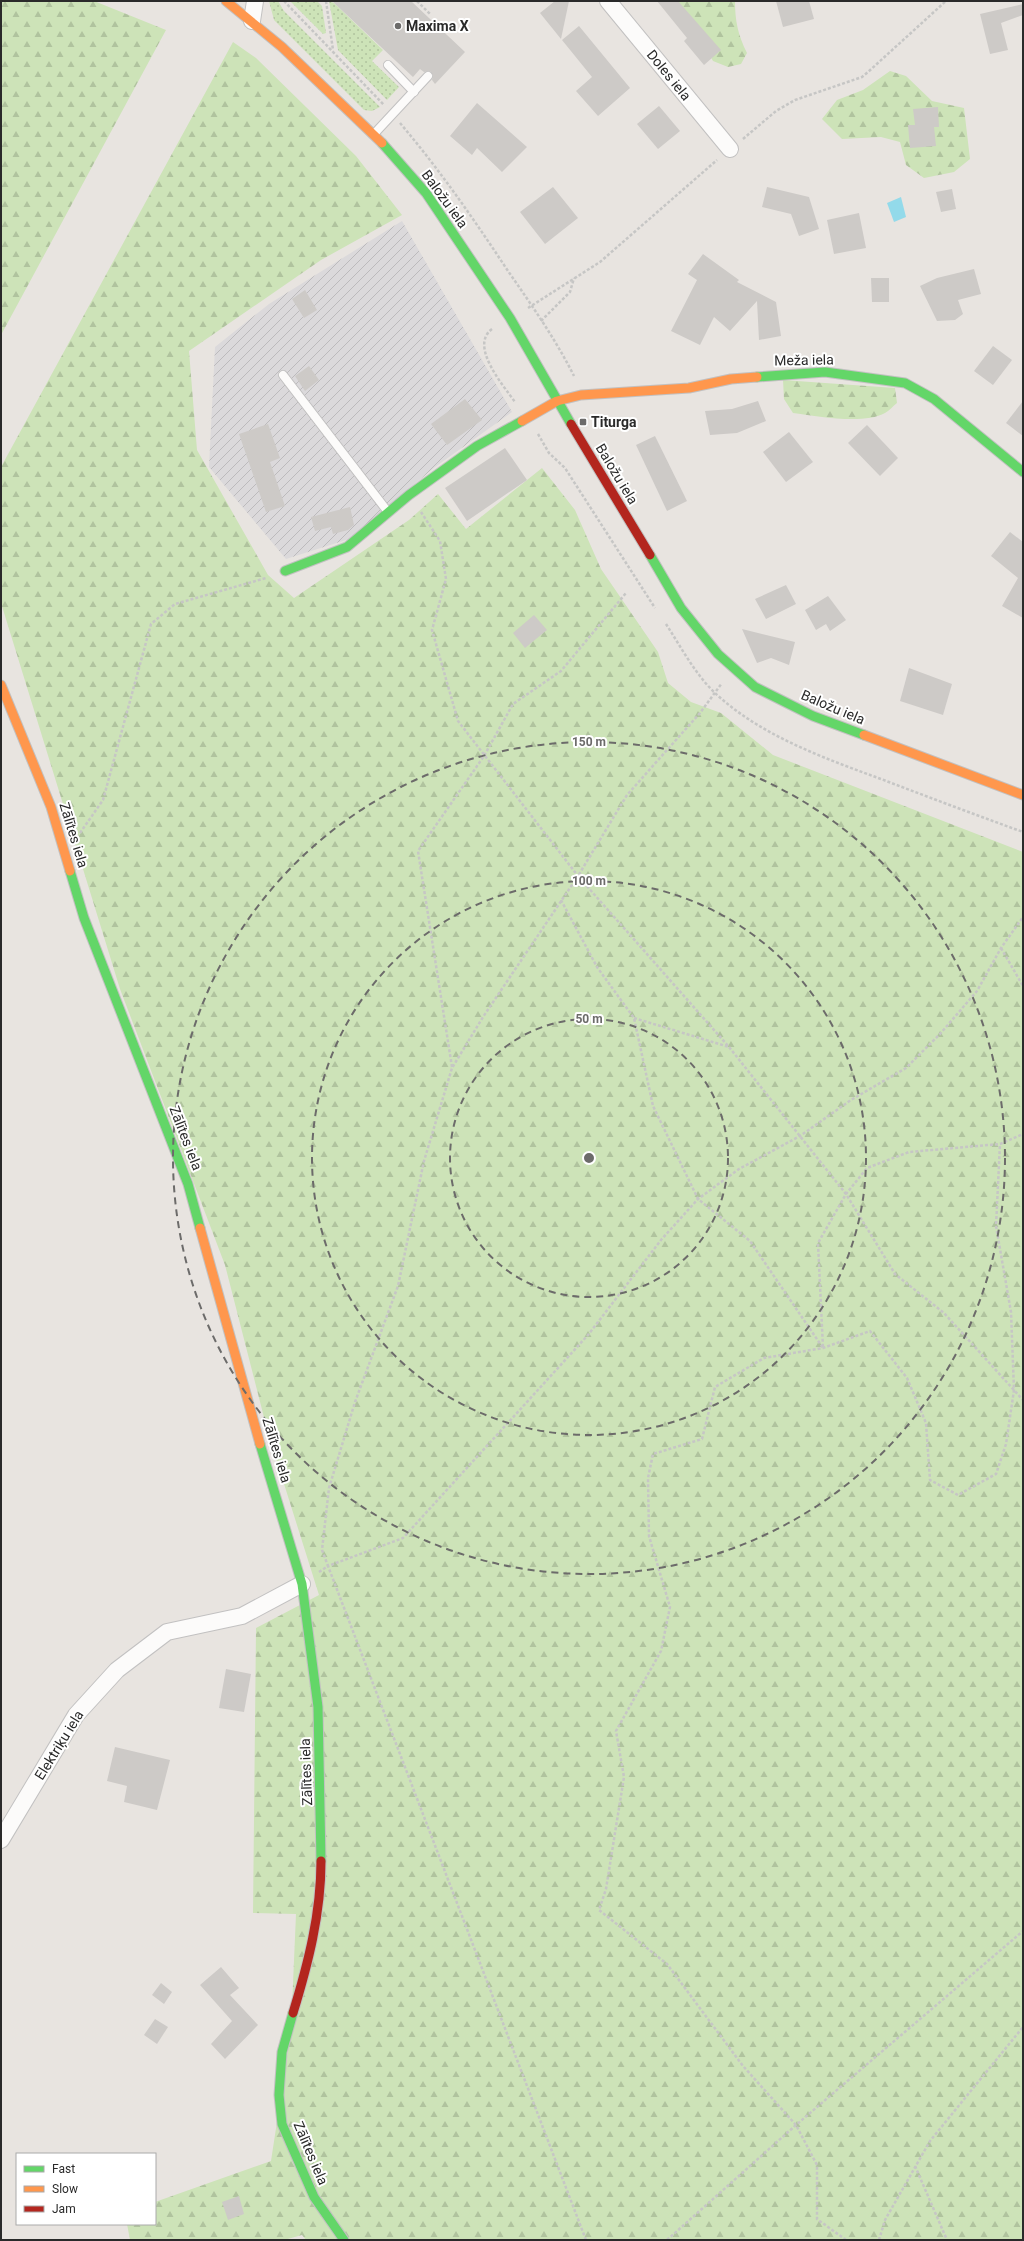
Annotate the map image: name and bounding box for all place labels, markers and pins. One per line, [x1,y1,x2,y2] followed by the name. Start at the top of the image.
[406,18,469,34] place label: Maxima X
[393,21,403,31] marker: Maxima X
[591,414,637,430] place label: Titurga
[578,417,588,427] marker: Titurga
[582,1151,596,1165] centre of rings

